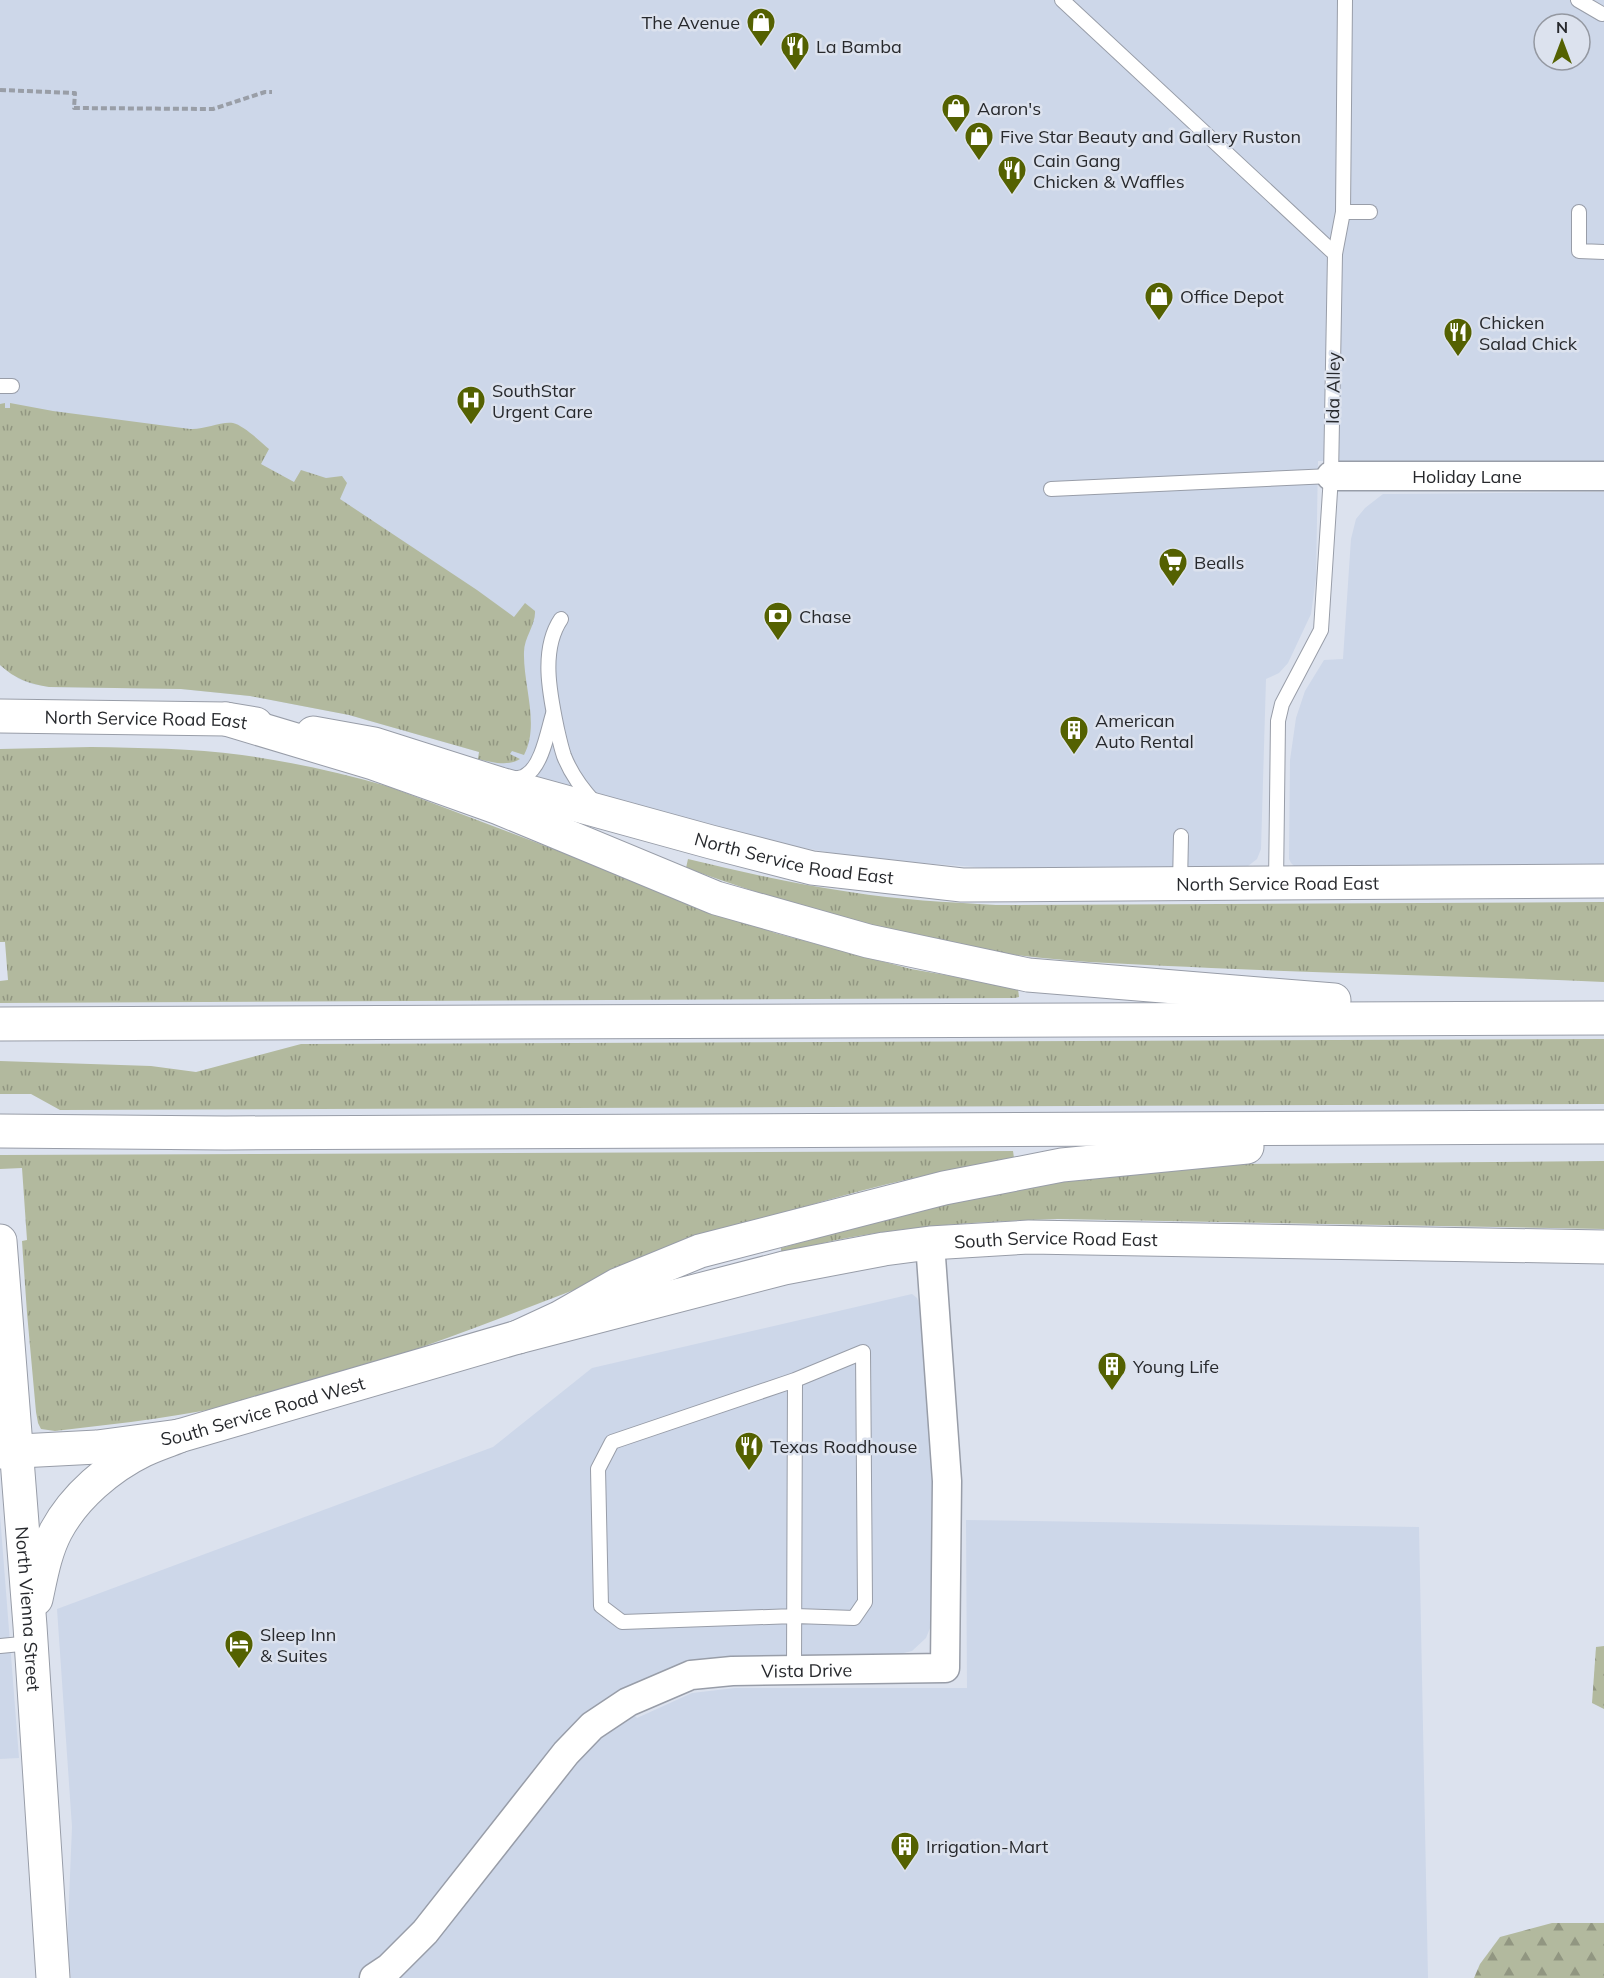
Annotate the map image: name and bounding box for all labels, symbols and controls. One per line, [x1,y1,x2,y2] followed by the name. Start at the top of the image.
[745,6,777,48] shop icon: The Avenue
[641,11,740,34] place label: The Avenue
[1532,12,1592,72] north arrow
[1556,17,1568,37] text: N
[779,30,811,72] restaurant icon: La Bamba
[816,35,902,58] place label: La Bamba
[940,92,972,134] shop icon: Aaron's
[977,97,1041,120] place label: Aaron's
[963,120,995,162] shop icon: Five Star Beauty and Gallery Ruston
[1000,125,1301,148] place label: Five Star Beauty and Gallery Ruston
[1033,149,1185,193] place label: Cain Gang Chicken & Waffles
[996,154,1028,196] restaurant icon: Cain Gang Chicken & Waffles
[1143,280,1175,322] shop icon: Office Depot
[1180,285,1284,308] place label: Office Depot
[1479,311,1578,355] place label: Chicken Salad Chick
[1442,316,1474,358] restaurant icon: Chicken Salad Chick
[1321,351,1345,424] street label: Ida Alley
[492,379,593,423] place label: SouthStar Urgent Care
[455,384,487,426] hospital icon: SouthStar Urgent Care
[1412,465,1522,488] street label: Holiday Lane
[1157,546,1189,588] supermarket icon: Bealls
[1194,551,1244,574] place label: Bealls
[762,600,794,642] bank icon: Chase
[799,605,851,628] place label: Chase
[44,705,249,734] street label: North Service Road East
[1095,709,1194,753] place label: American Auto Rental
[1058,714,1090,756] building icon: American Auto Rental
[692,827,895,889] street label: North Service Road East
[1176,871,1379,895] street label: North Service Road East
[953,1225,1158,1253] street label: South Service Road East
[1096,1350,1128,1392] building icon: Young Life
[1132,1355,1219,1378] place label: Young Life
[159,1371,367,1450] street label: South Service Road West
[733,1430,765,1472] restaurant icon: Texas Roadhouse
[770,1435,917,1458] place label: Texas Roadhouse
[11,1526,46,1692] street label: North Vienna Street
[260,1623,336,1667] place label: Sleep Inn & Suites
[223,1628,255,1670] hotel icon: Sleep Inn & Suites
[761,1658,852,1682] street label: Vista Drive
[889,1830,921,1872] building icon: Irrigation-Mart
[926,1835,1048,1858] place label: Irrigation-Mart

